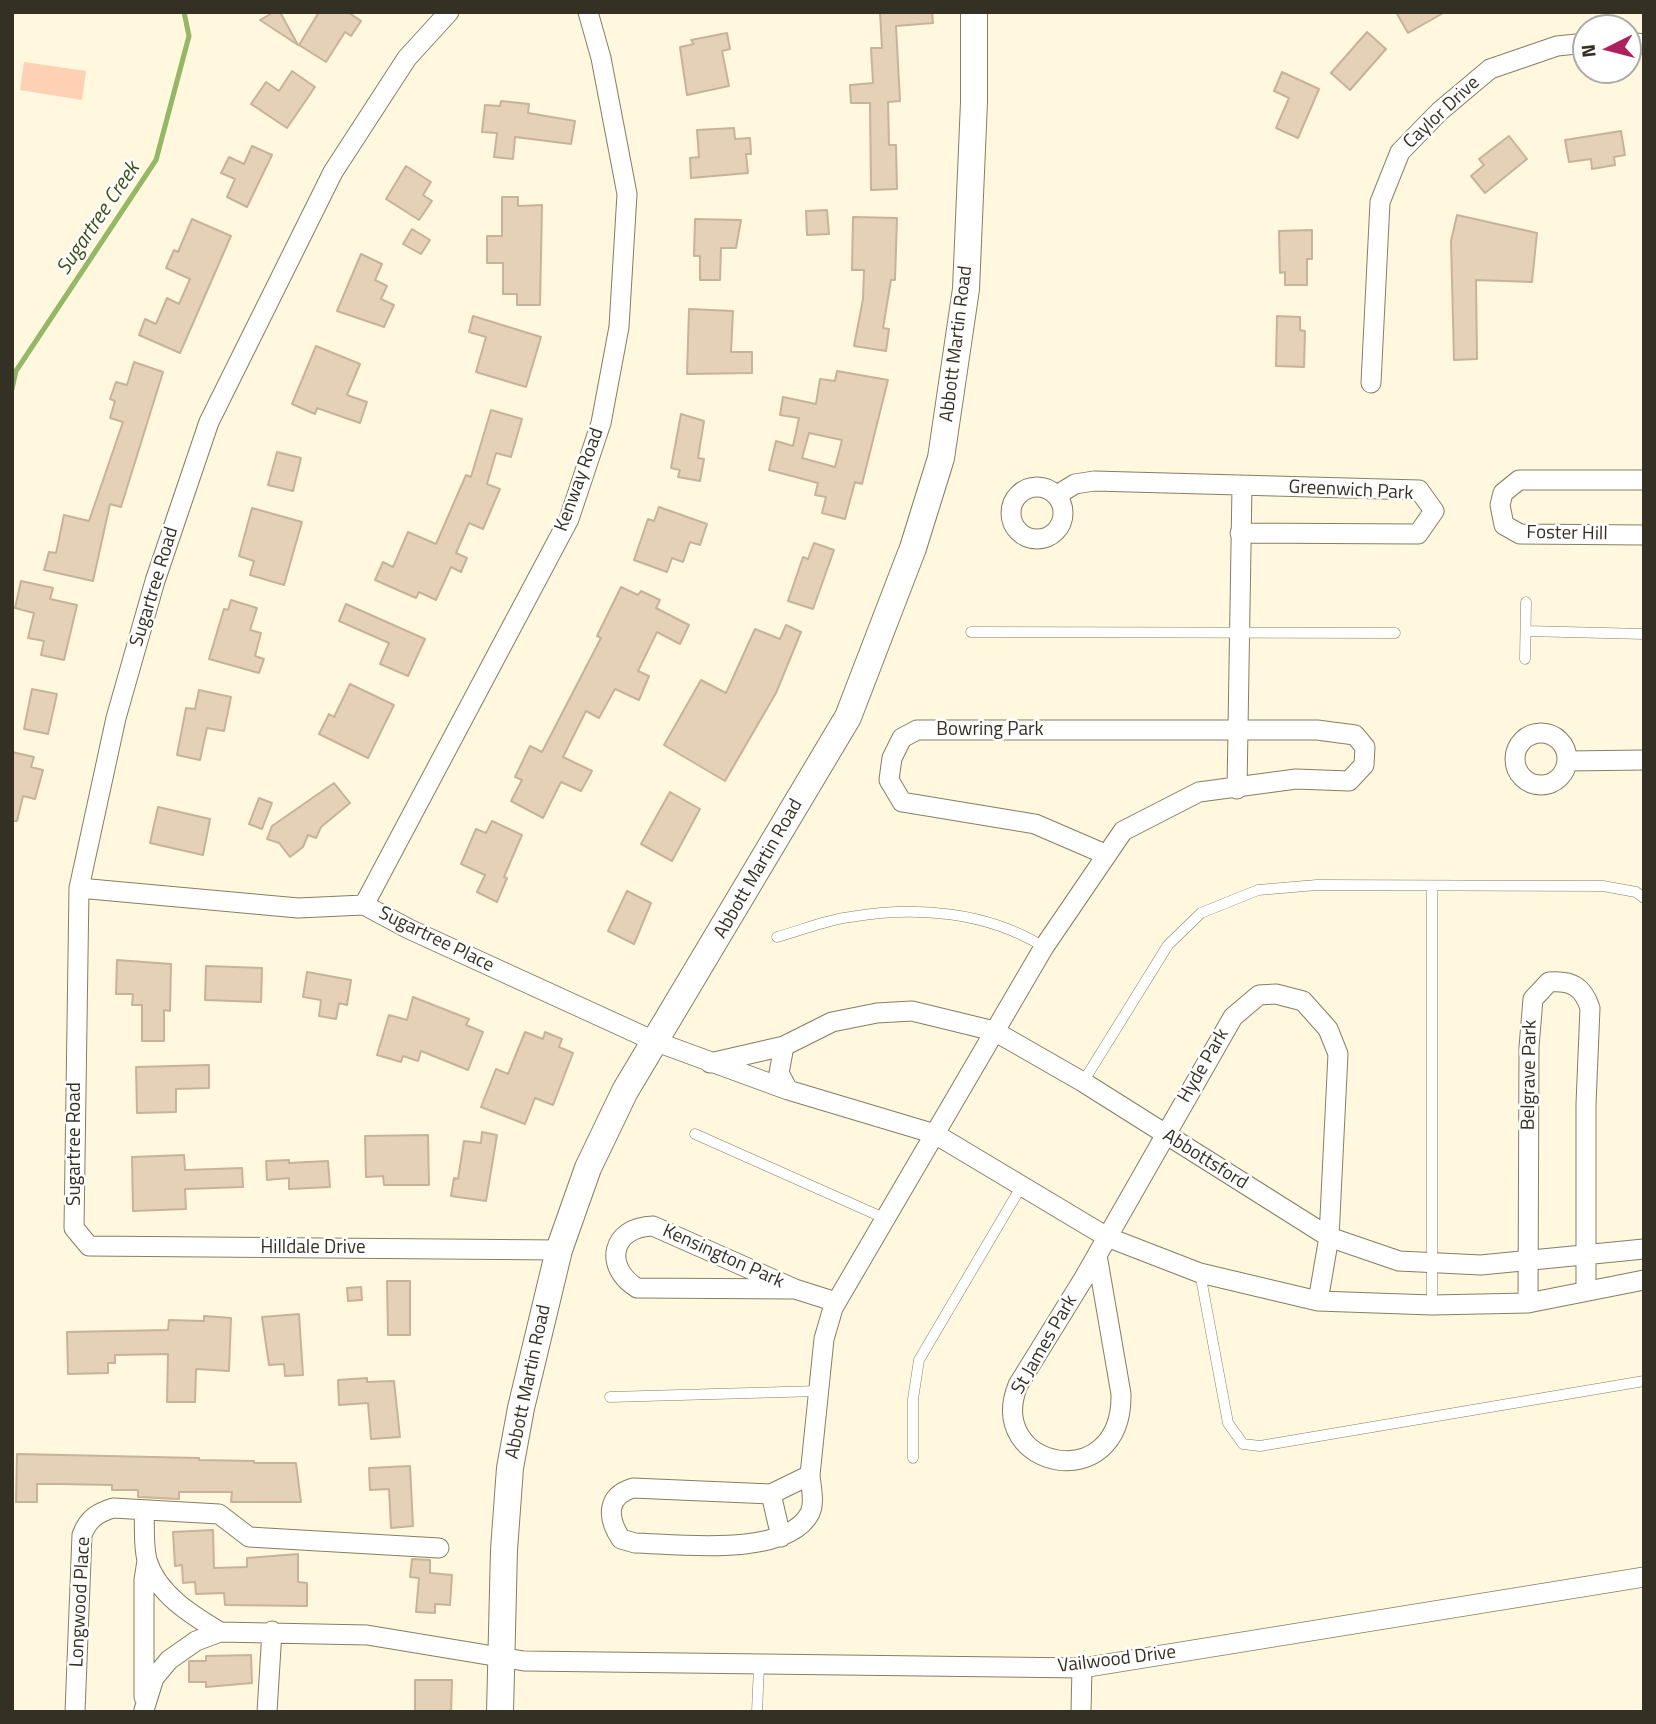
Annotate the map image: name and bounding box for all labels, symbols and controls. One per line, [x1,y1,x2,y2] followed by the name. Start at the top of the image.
[1572,14,1642,84] north arrow
[1572,43,1603,59] text: N
[1399,72,1485,154] street label: Caylor Drive
[52,158,146,280] water label: Sugartree Creek
[936,265,978,423] street label: Abbott Martin Road
[551,425,609,535] street label: Kenway Road
[1288,476,1414,506] street label: Greenwich Park
[1526,522,1608,546] street label: Foster Hill
[126,524,184,650] street label: Sugartree Road
[936,719,1044,741] street label: Bowring Park
[710,795,808,943] street label: Abbott Martin Road
[375,902,497,978] street label: Sugartree Place
[1518,1020,1542,1130] street label: Belgrave Park
[1174,1025,1234,1107] street label: Hyde Park
[64,1082,86,1206] street label: Sugartree Road
[1158,1125,1252,1195] street label: Abbottsford
[659,1220,787,1294] street label: Kensington Park
[260,1237,366,1259] street label: Hilldale Drive
[1007,1291,1083,1399] street label: St James Park
[502,1303,556,1461] street label: Abbott Martin Road
[66,1536,96,1668] street label: Longwood Place
[1057,1641,1177,1679] street label: Vailwood Drive

